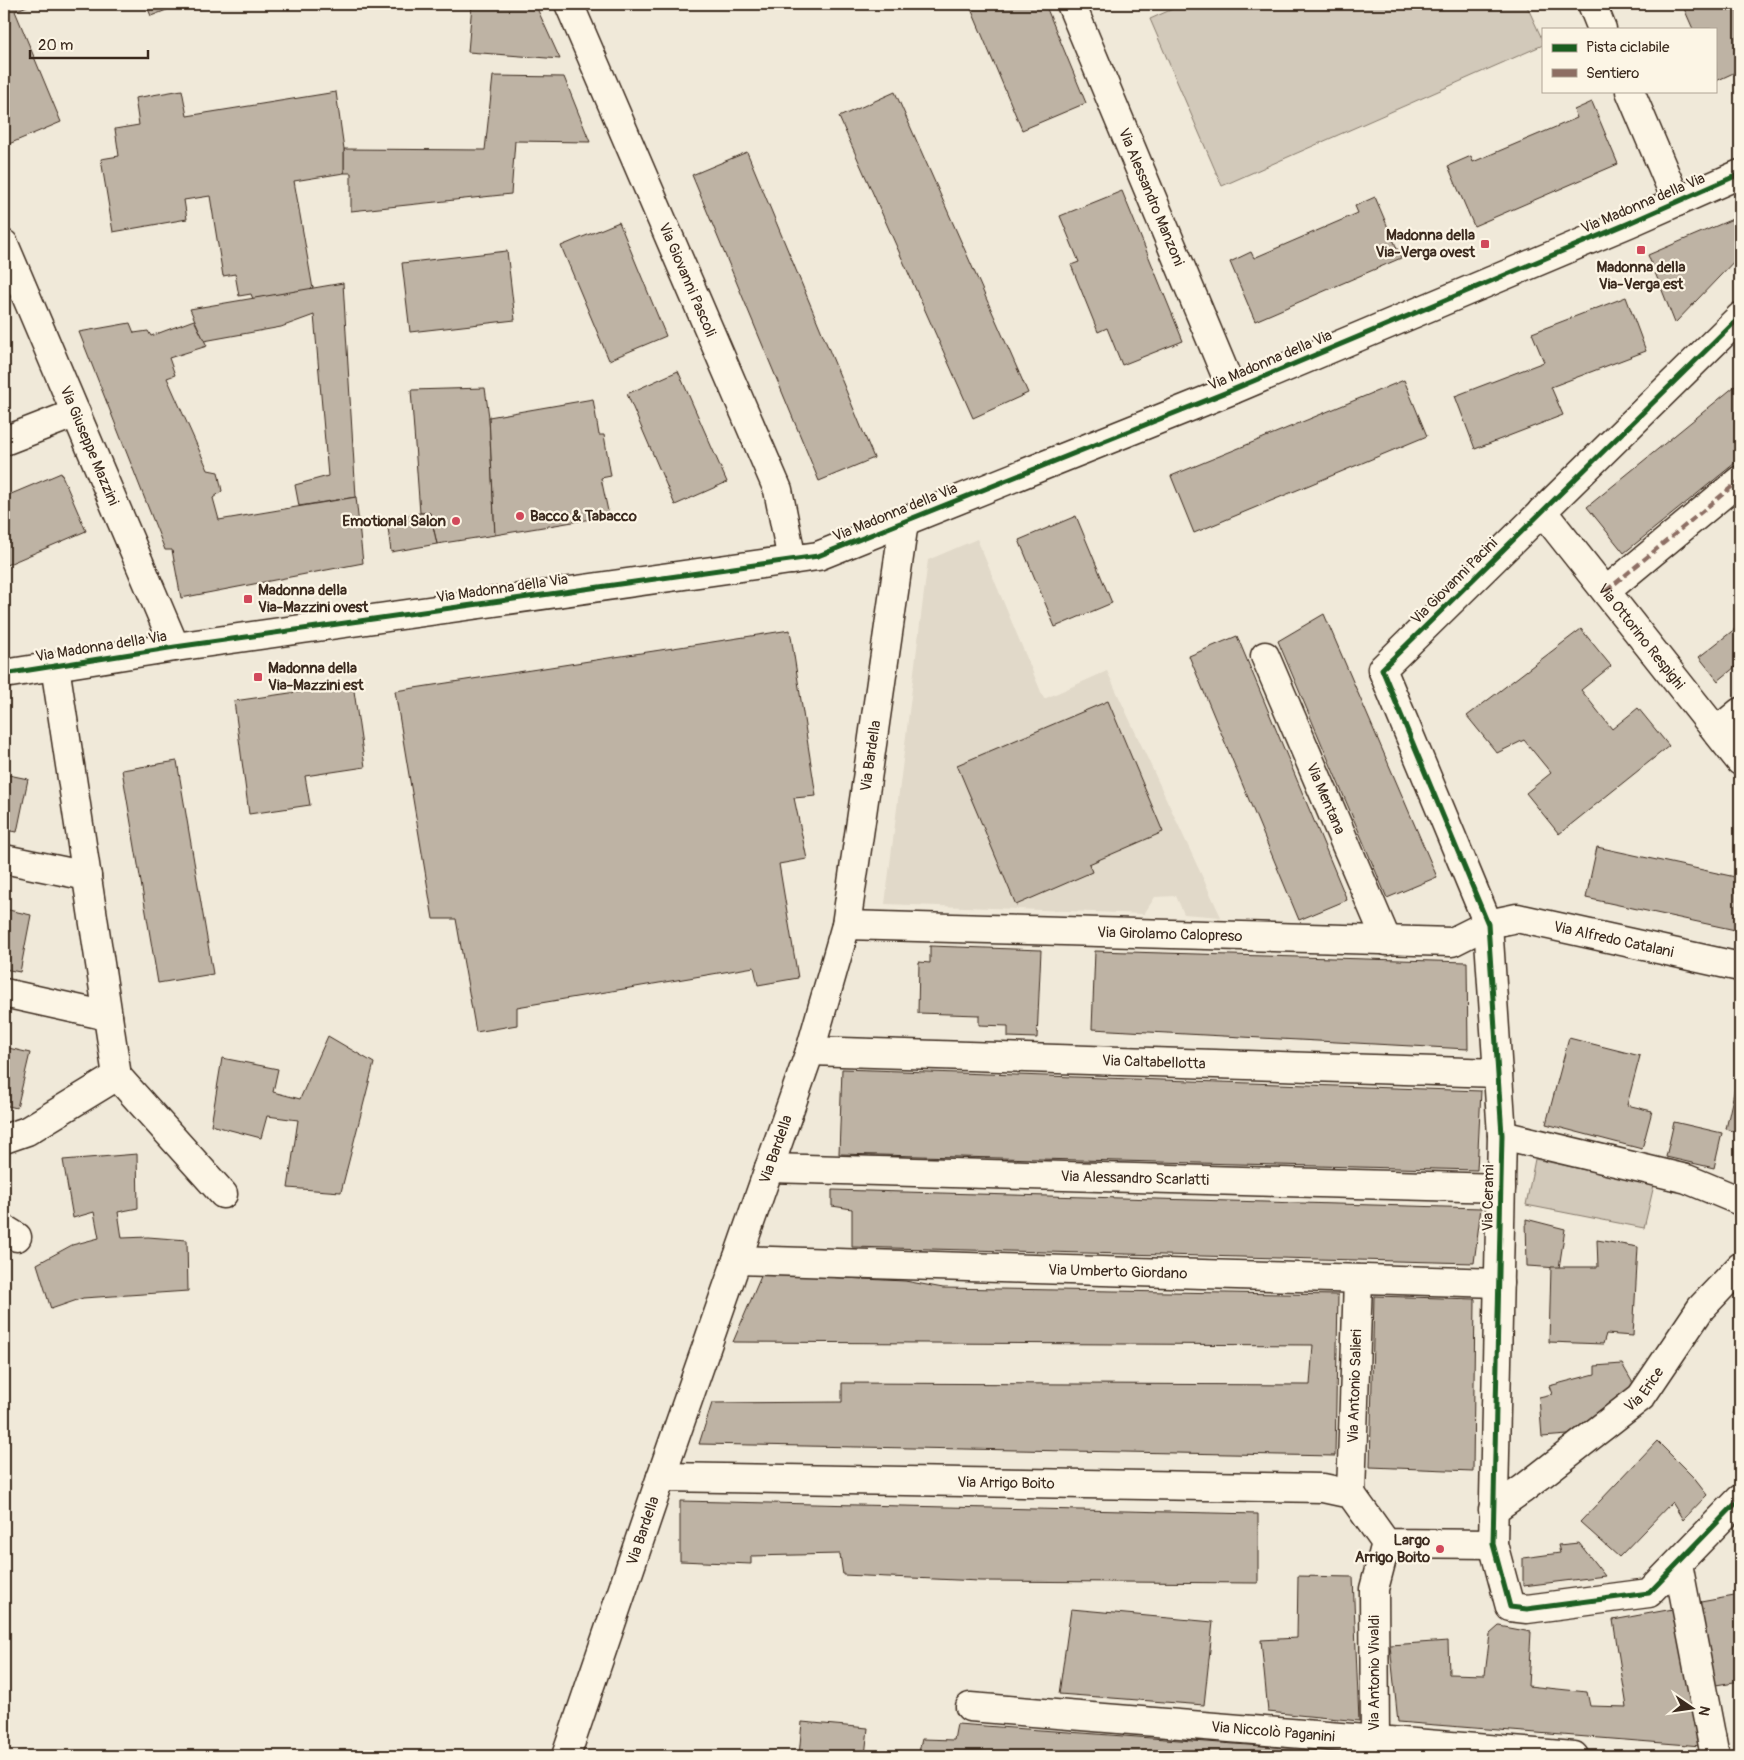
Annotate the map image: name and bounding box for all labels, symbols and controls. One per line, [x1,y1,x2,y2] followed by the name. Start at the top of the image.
[30,28,148,60] scale bar
[1542,28,1716,92] legend
[38,36,73,55] text: 20 m
[1586,38,1670,57] text: Pista ciclabile
[1586,64,1639,83] text: Sentiero
[1114,125,1188,269] street label: Via Alessandro Manzoni
[1578,169,1708,238] street label: Via Madonna della Via
[654,220,720,340] street label: Via Giovanni Pascoli
[1376,226,1476,262] place label: Madonna della Via-Verga ovest
[1479,238,1491,250] marker: Madonna della Via-Verga ovest
[1635,244,1647,256] marker: Madonna della Via-Verga est
[1597,258,1685,294] place label: Madonna della Via-Verga est
[1205,326,1335,395] street label: Via Madonna della Via
[55,383,123,509] street label: Via Giuseppe Mazzini
[830,479,960,546] street label: Via Madonna della Via
[530,507,637,526] place label: Bacco & Tabacco
[514,510,526,522] marker: Bacco & Tabacco
[342,512,446,531] place label: Emotional Salon
[450,515,462,527] marker: Emotional Salon
[1407,534,1502,629] street label: Via Giovanni Pacini
[435,570,569,607] street label: Via Madonna della Via
[1593,580,1689,694] street label: Via Ottorino Respighi
[258,581,369,617] place label: Madonna della Via-Mazzini ovest
[242,593,254,605] marker: Madonna della Via-Mazzini ovest
[34,627,168,666] street label: Via Madonna della Via
[268,659,364,695] place label: Madonna della Via-Mazzini est
[252,671,264,683] marker: Madonna della Via-Mazzini est
[856,719,885,793] street label: Via Bardella
[1302,760,1349,837] street label: Via Mentana
[1552,917,1676,962] street label: Via Alfredo Catalani
[1097,923,1243,946] street label: Via Girolamo Calopreso
[1102,1051,1206,1074] street label: Via Caltabellotta
[755,1112,797,1186] street label: Via Bardella
[1478,1164,1499,1232] street label: Via Cerami
[1060,1167,1210,1190] street label: Via Alessandro Scarlatti
[1048,1260,1188,1284] street label: Via Umberto Giordano
[1344,1329,1366,1443] street label: Via Antonio Salieri
[1621,1363,1669,1416] street label: Via Erice
[957,1473,1055,1494] street label: Via Arrigo Boito
[623,1494,664,1568] street label: Via Bardella
[1355,1531,1430,1567] place label: Largo Arrigo Boito
[1434,1543,1446,1555] marker: Largo Arrigo Boito
[1365,1615,1384,1731] street label: Via Antonio Vivaldi
[1666,1682,1716,1732] north arrow
[1695,1704,1714,1717] text: N
[1210,1718,1336,1747] street label: Via Niccolò Paganini

